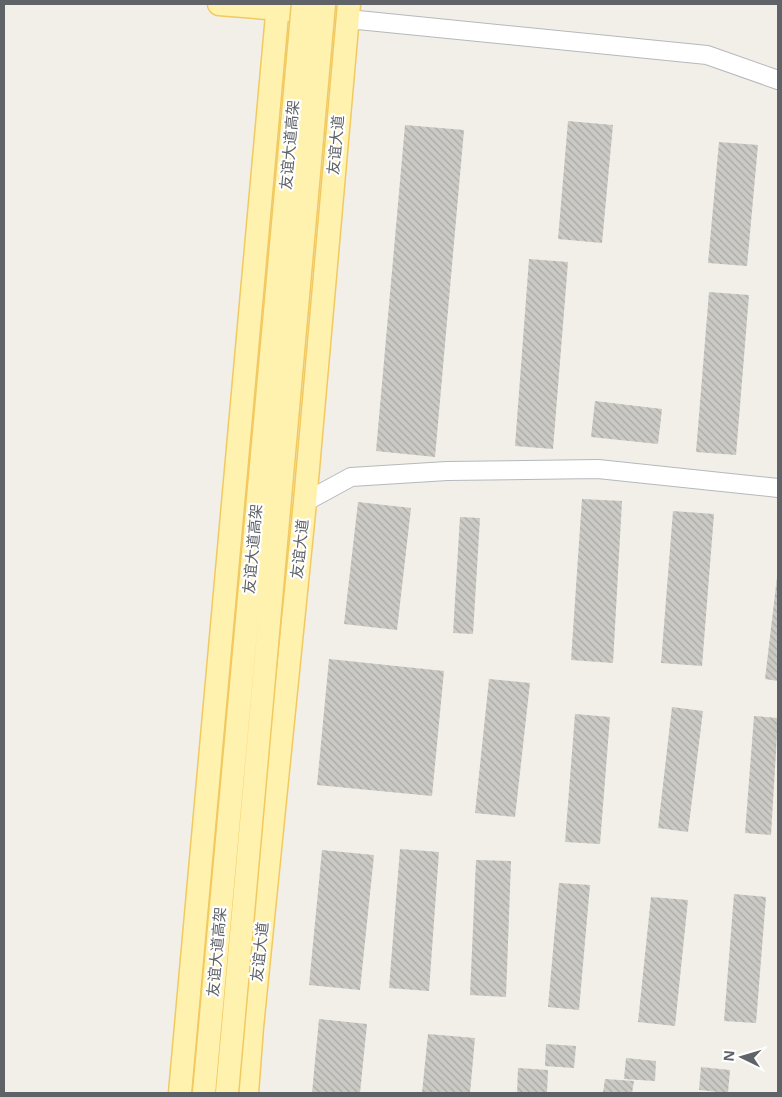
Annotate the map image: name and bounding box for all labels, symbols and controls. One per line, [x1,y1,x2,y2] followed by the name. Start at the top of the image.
[275,99,303,191] street label: 友谊大道高架
[322,114,348,176] street label: 友谊大道
[238,503,266,595] street label: 友谊大道高架
[286,518,312,580] street label: 友谊大道
[202,906,230,998] street label: 友谊大道高架
[246,921,272,983] street label: 友谊大道
[717,1032,767,1082] north arrow
[719,1049,739,1062] text: N

